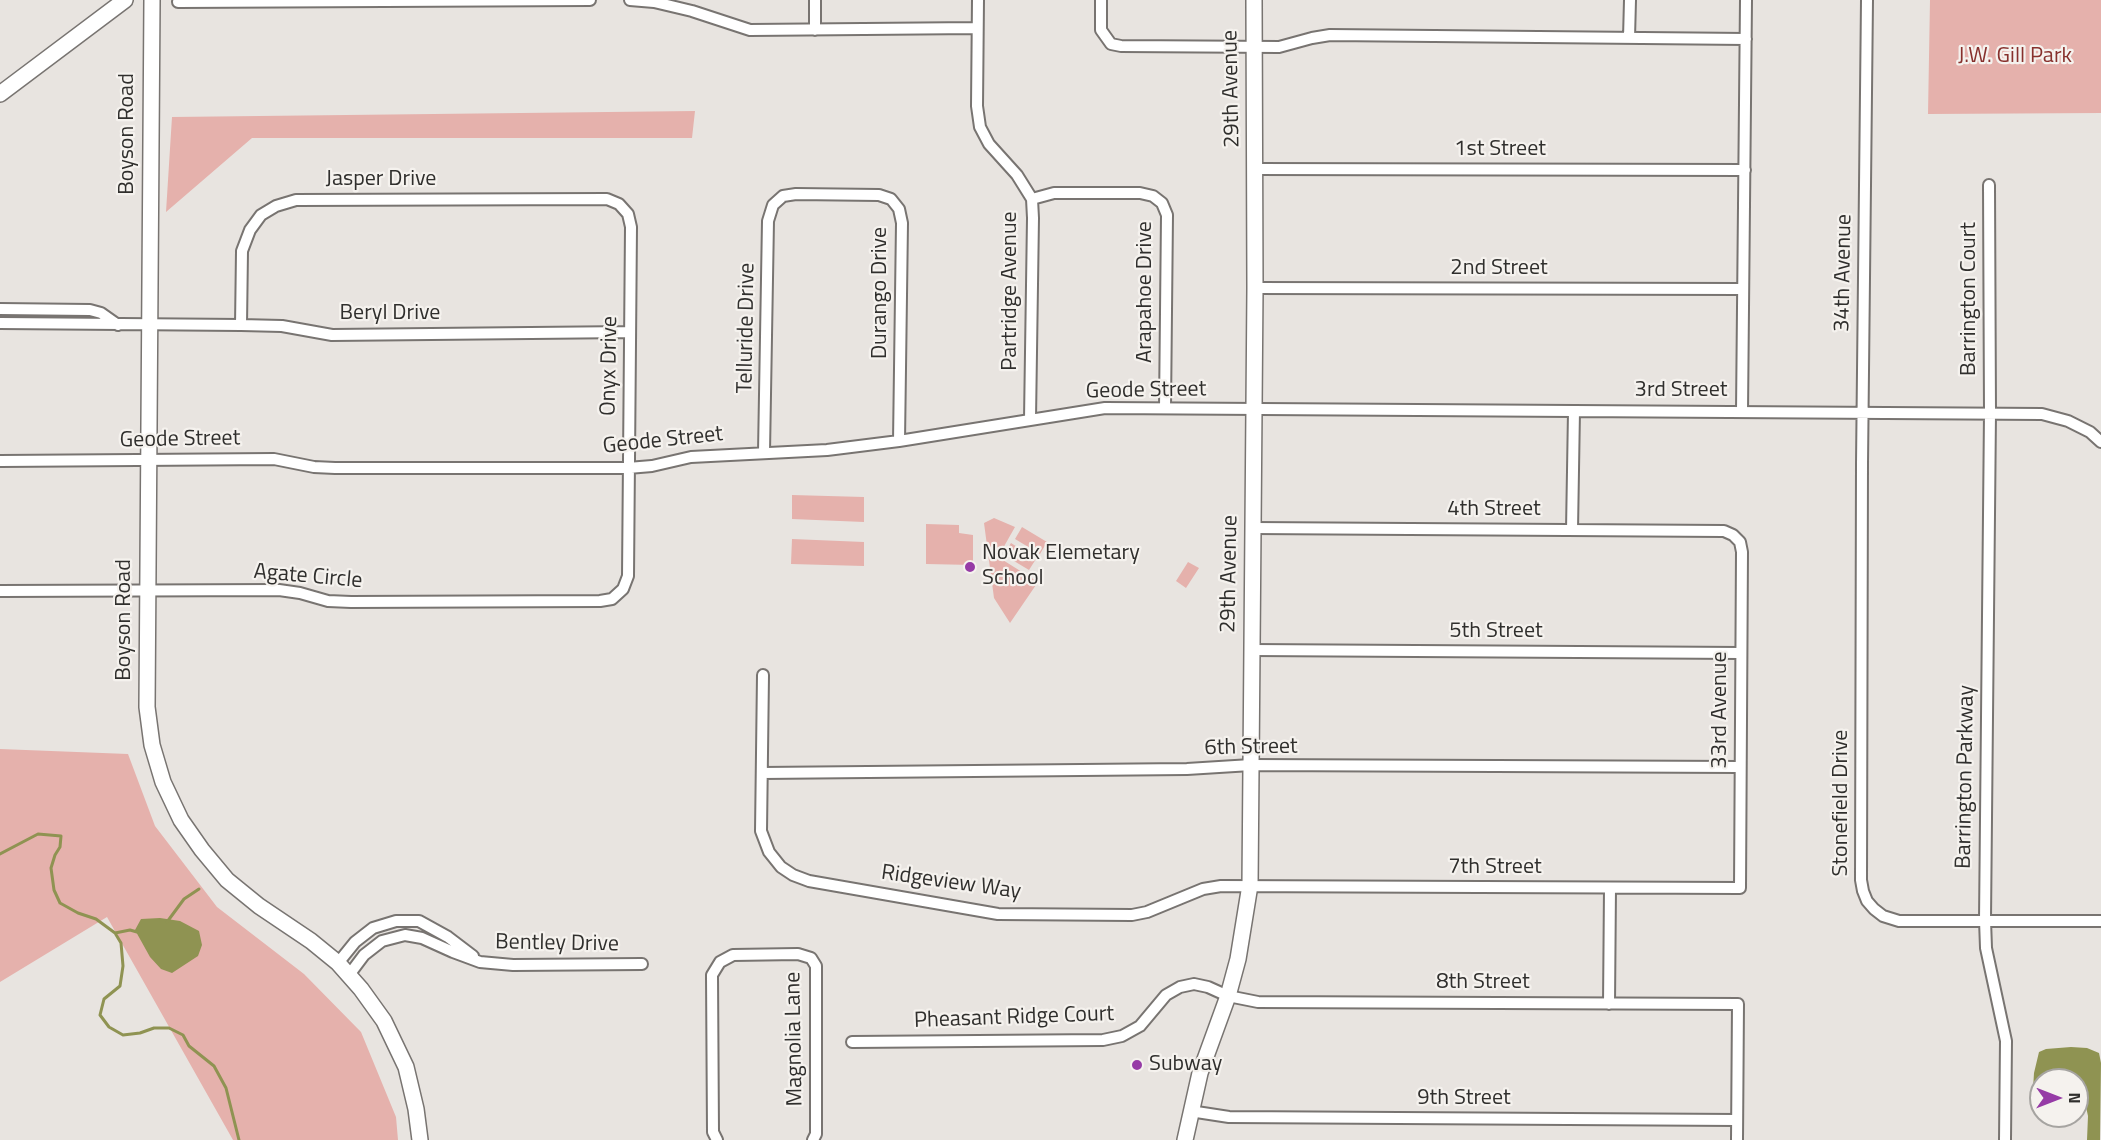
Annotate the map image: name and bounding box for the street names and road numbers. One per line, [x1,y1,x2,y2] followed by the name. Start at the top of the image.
[1218,30,1246,148] street label: 29th Avenue
[115,73,141,195] street label: Boyson Road
[1454,137,1546,163] street label: 1st Street
[326,167,436,193] street label: Jasper Drive
[998,211,1024,371] street label: Partridge Avenue
[1830,214,1858,332] street label: 34th Avenue
[1133,221,1159,363] street label: Arapahoe Drive
[1957,222,1983,376] street label: Barrington Court
[868,227,894,359] street label: Durango Drive
[1450,256,1548,282] street label: 2nd Street
[733,262,761,394] street label: Telluride Drive
[340,301,440,327] street label: Beryl Drive
[596,316,624,416] street label: Onyx Drive
[1085,377,1207,405] street label: Geode Street
[1635,378,1727,404] street label: 3rd Street
[602,422,724,460] street label: Geode Street
[119,426,241,454] street label: Geode Street
[1447,497,1541,523] street label: 4th Street
[1216,515,1244,633] street label: 29th Avenue
[112,559,138,681] street label: Boyson Road
[253,559,363,595] street label: Agate Circle
[1449,619,1543,645] street label: 5th Street
[1708,651,1734,769] street label: 33rd Avenue
[1951,685,1981,869] street label: Barrington Parkway
[1829,730,1855,876] street label: Stonefield Drive
[1204,734,1298,762] street label: 6th Street
[1448,855,1542,881] street label: 7th Street
[879,860,1023,906] street label: Ridgeview Way
[495,930,619,958] street label: Bentley Drive
[1436,970,1530,996] street label: 8th Street
[781,972,809,1106] street label: Magnolia Lane
[914,1001,1114,1035] street label: Pheasant Ridge Court
[1417,1086,1511,1112] street label: 9th Street

